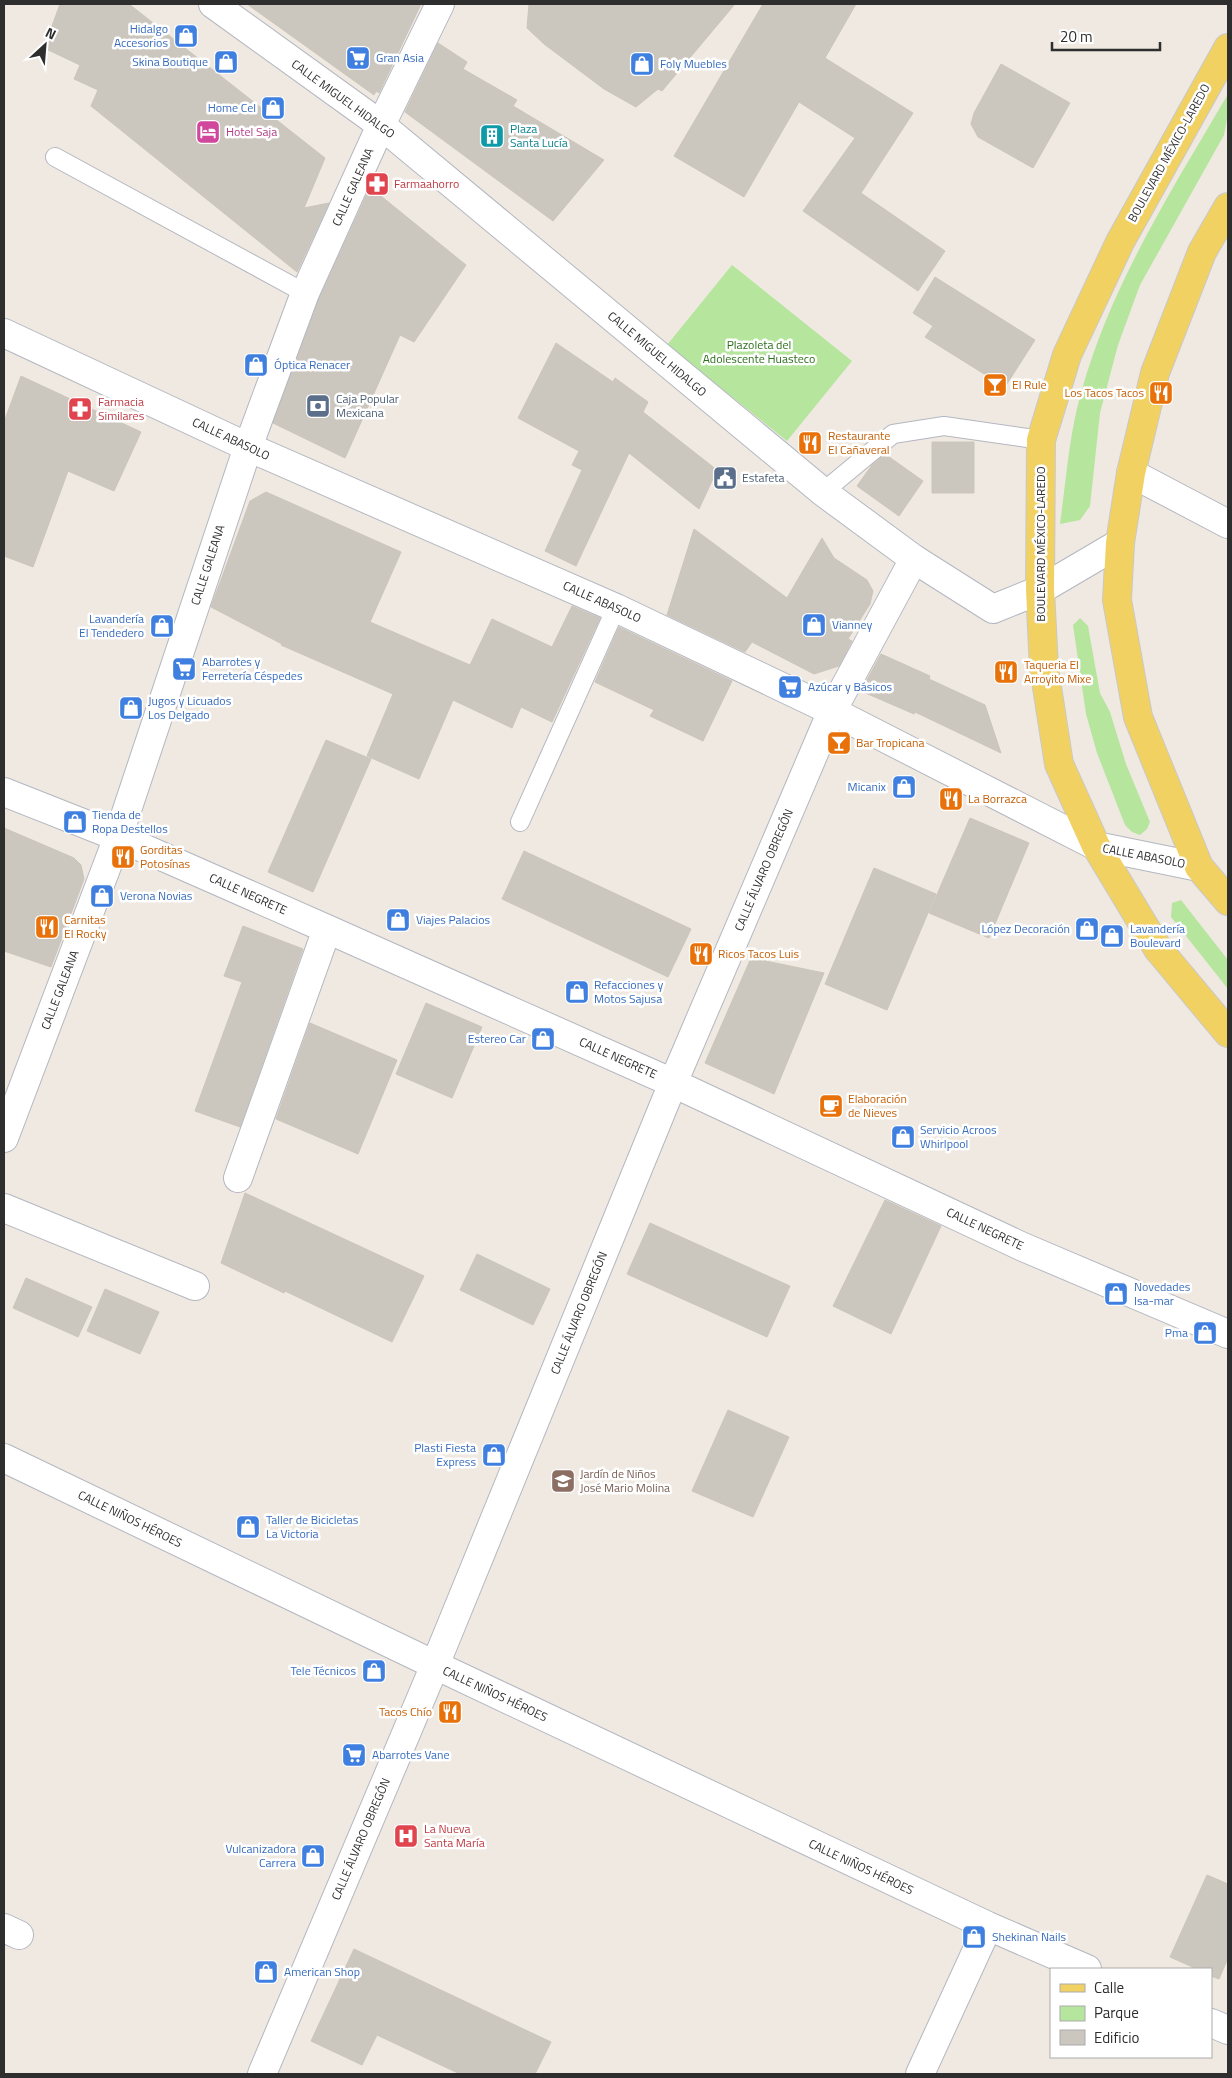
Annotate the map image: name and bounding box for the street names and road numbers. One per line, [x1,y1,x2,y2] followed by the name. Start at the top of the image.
[287,54,399,143] street label: CALLE MIGUEL HIDALGO
[1123,80,1215,225] street label: BOULEVARD MÉXICO-LAREDO
[327,145,378,229] street label: CALLE GALEANA
[604,306,711,401] street label: CALLE MIGUEL HIDALGO
[189,412,273,465] street label: CALLE ABASOLO
[1031,466,1050,622] street label: BOULEVARD MÉXICO-LAREDO
[186,522,230,608] street label: CALLE GALEANA
[560,576,644,627] street label: CALLE ABASOLO
[729,806,798,934] street label: CALLE ÁLVARO OBREGÓN
[1101,838,1187,873] street label: CALLE ABASOLO
[206,868,291,919] street label: CALLE NEGRETE
[36,947,83,1032] street label: CALLE GALEANA
[576,1032,661,1083] street label: CALLE NEGRETE
[943,1202,1027,1255] street label: CALLE NEGRETE
[545,1248,612,1377] street label: CALLE ÁLVARO OBREGÓN
[75,1485,186,1552] street label: CALLE NIÑOS HÉROES
[440,1661,551,1726] street label: CALLE NIÑOS HÉROES
[326,1775,395,1903] street label: CALLE ÁLVARO OBREGÓN
[806,1834,917,1899] street label: CALLE NIÑOS HÉROES

